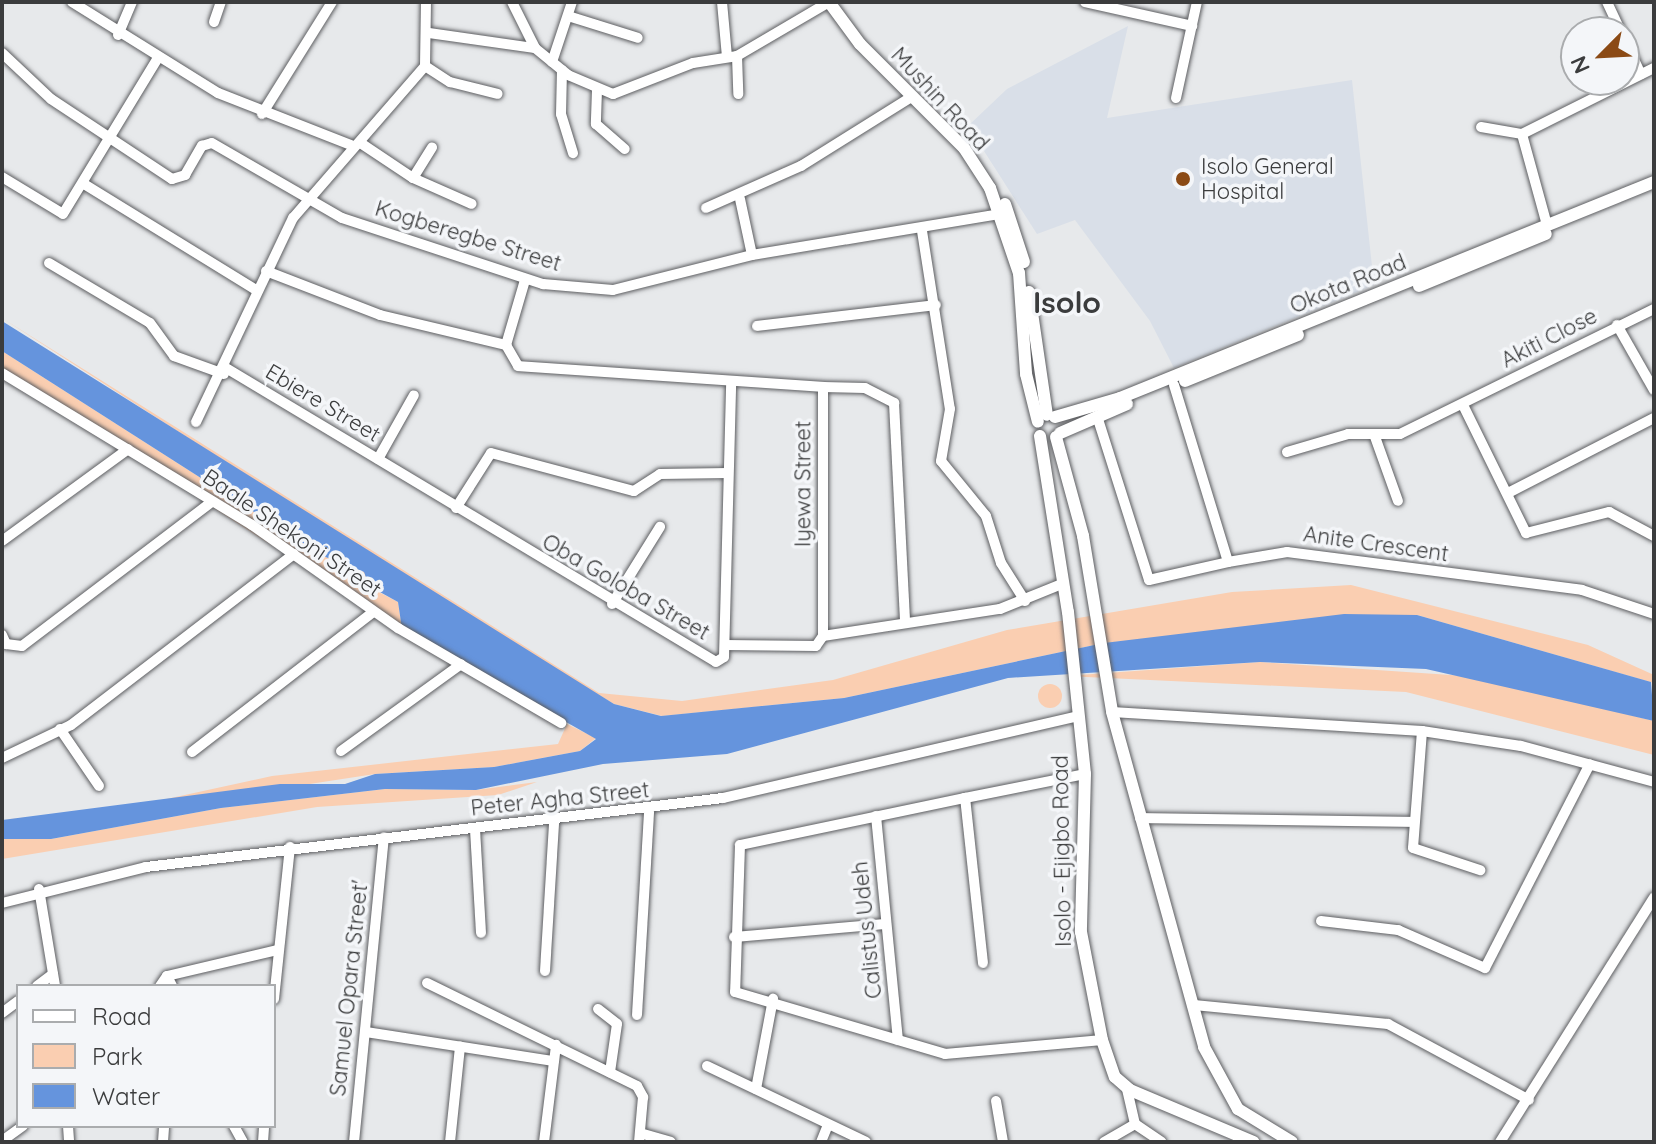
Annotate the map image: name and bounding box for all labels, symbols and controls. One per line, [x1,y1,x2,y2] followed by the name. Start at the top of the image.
[1560,16,1640,96] north arrow
[885,42,995,156] street label: Mushin Road
[1564,52,1596,78] text: N
[1201,153,1334,204] place label: Isolo General Hospital
[1172,168,1194,190] marker: Isolo General Hospital
[372,195,564,277] street label: Kogberegbe Street
[1286,249,1410,319] street label: Okota Road
[1033,284,1101,320] district label: Isolo
[1497,303,1601,373] street label: Akiti Close
[261,358,385,448] street label: Ebiere Street
[790,421,816,547] street label: Iyewa Street
[198,463,386,603] street label: Baale Shekoni Street
[1302,521,1450,567] street label: Anite Crescent
[538,528,714,646] street label: Oba Goloba Street
[1047,755,1077,947] street label: Isolo - Ejigbo Road
[469,776,651,822] street label: Peter Agha Street
[847,860,887,1000] street label: Calistus Udeh
[325,879,373,1097] street label: Samuel Opara Street'
[16,984,276,1128] legend
[92,1001,152,1031] text: Road
[92,1041,143,1071] text: Park
[92,1081,160,1111] text: Water

